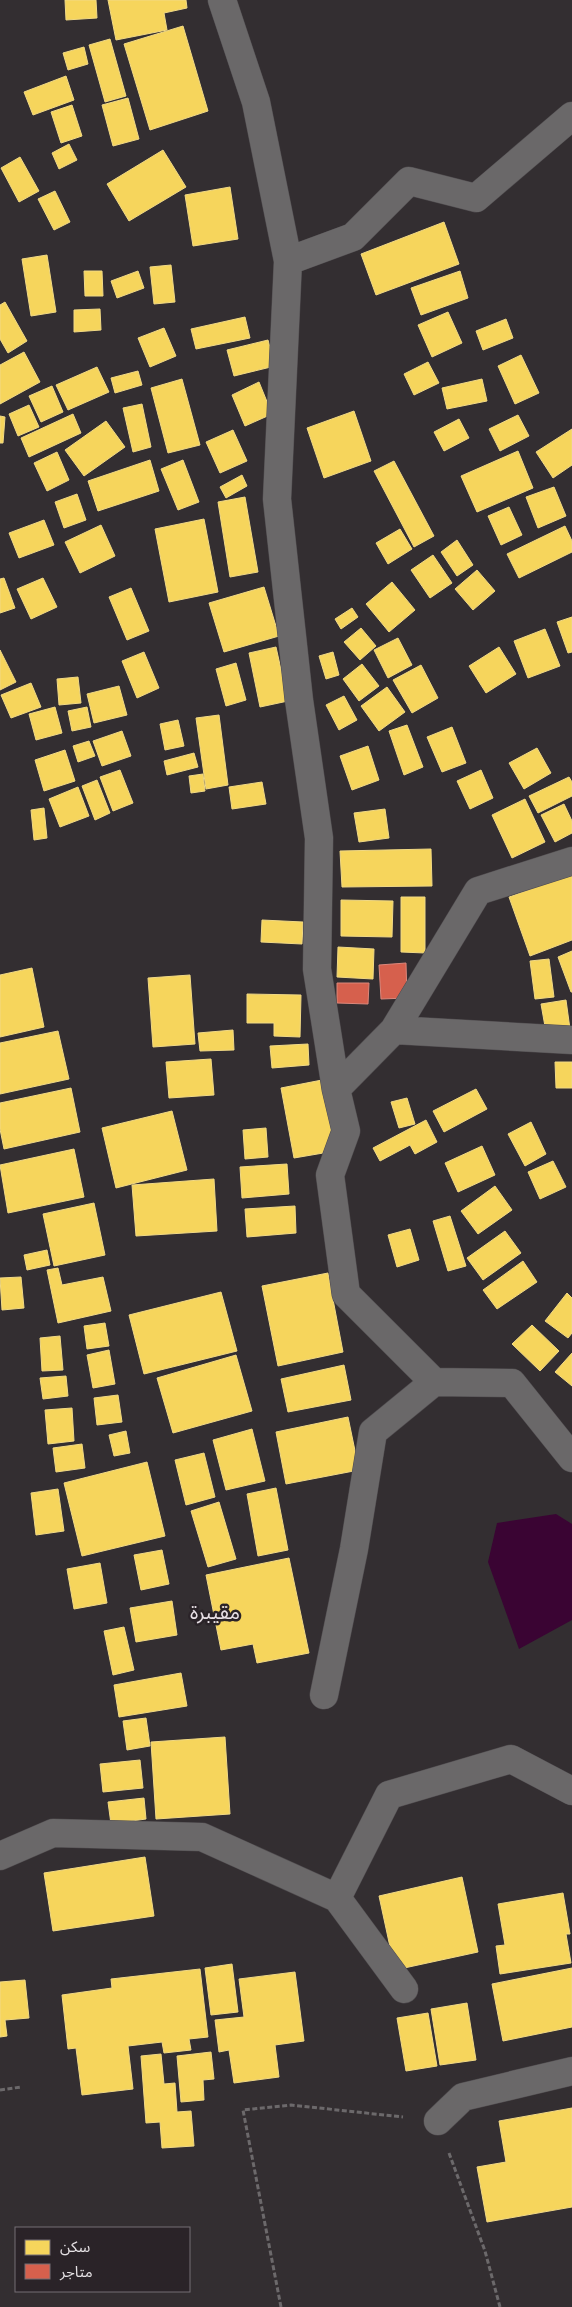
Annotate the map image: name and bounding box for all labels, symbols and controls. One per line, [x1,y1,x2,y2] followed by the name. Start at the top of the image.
[190,1598,240,1625] district label: مقيبرة
[15,2227,190,2292] legend
[60,2236,91,2256] text: سكن
[59,2261,93,2281] text: متاجر

